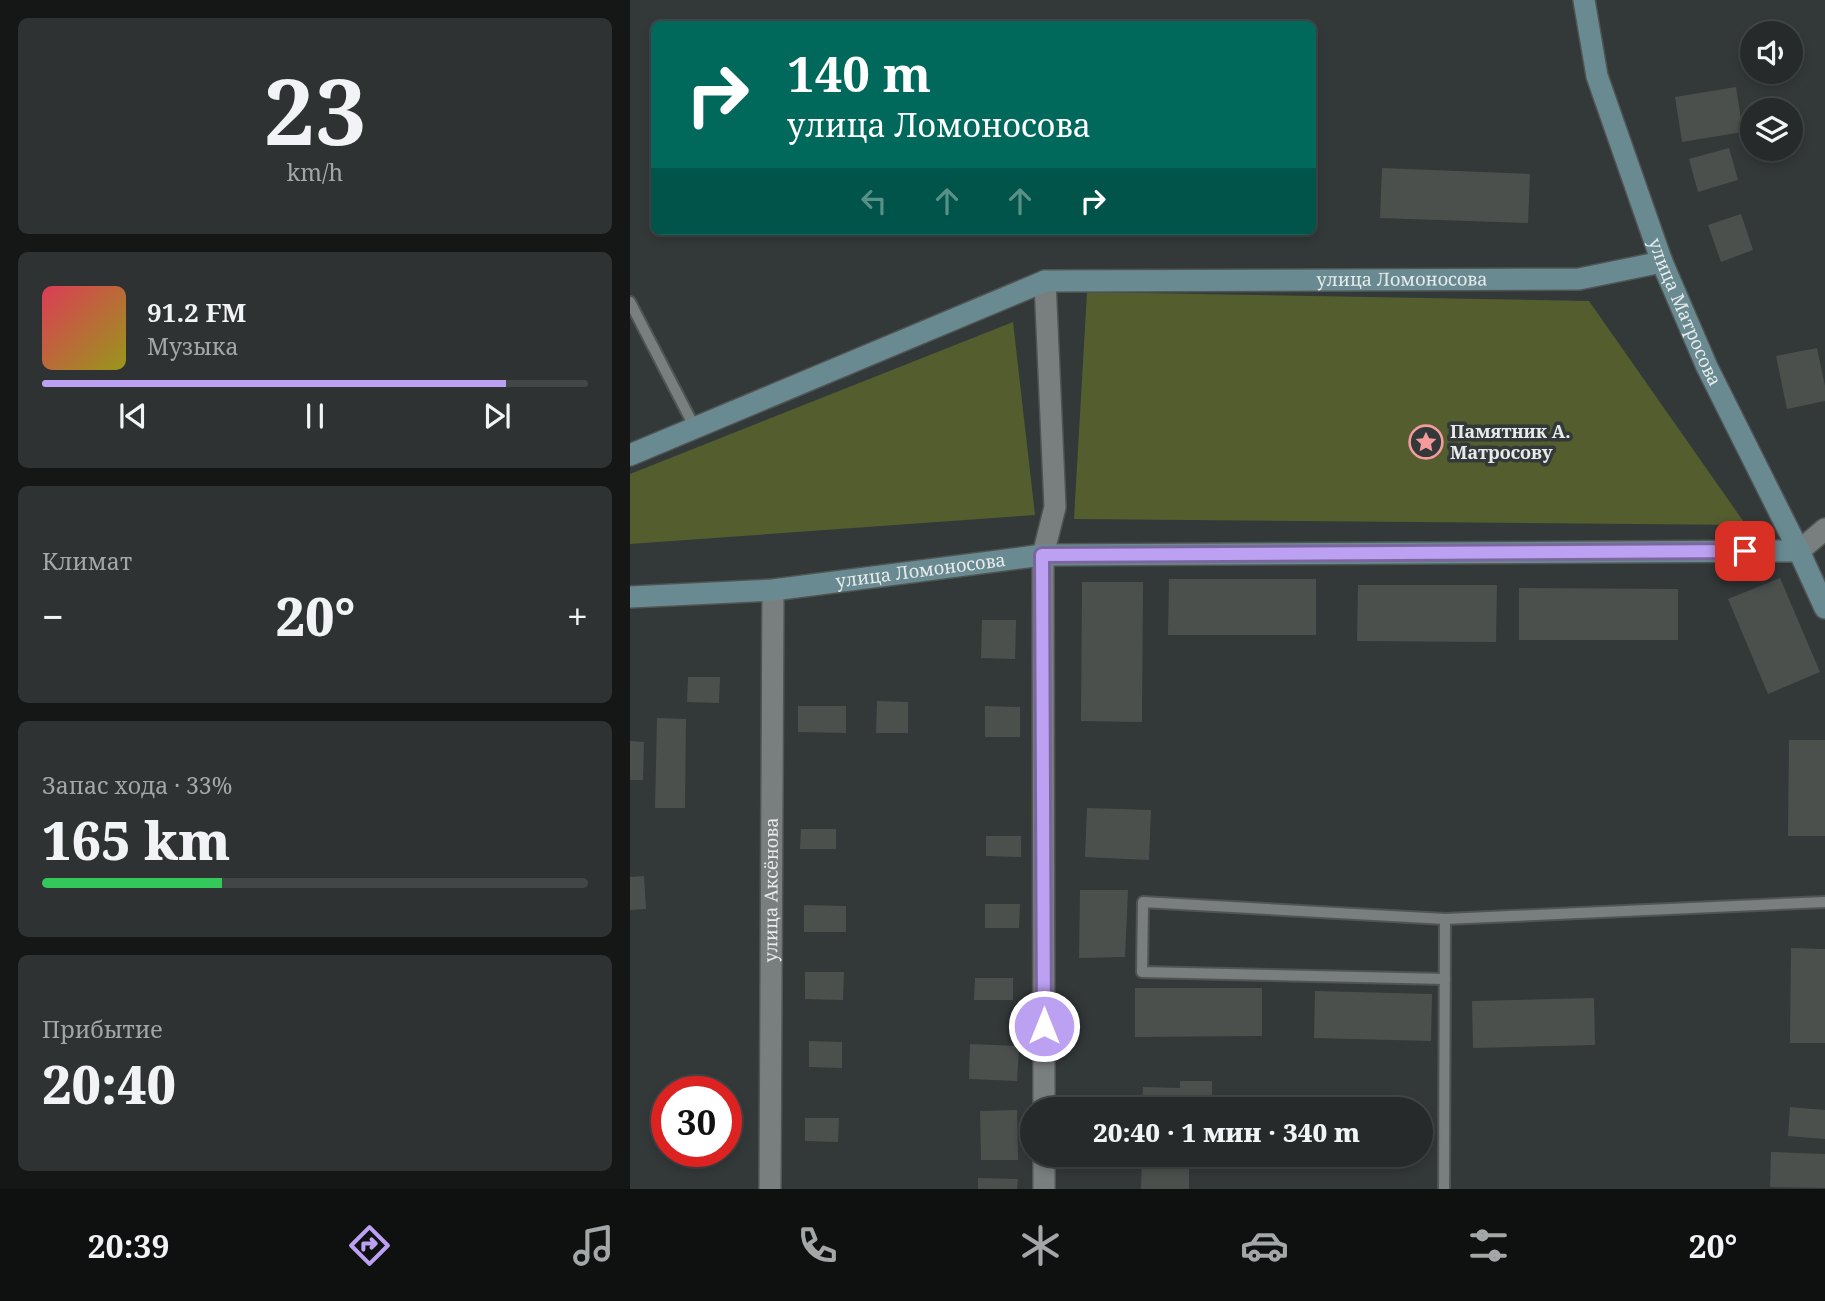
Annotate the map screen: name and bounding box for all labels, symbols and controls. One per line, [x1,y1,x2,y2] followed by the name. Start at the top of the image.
[1740,21,1803,161] map controls
[1740,21,1803,84] button: sound
[787,40,931,106] text: 140 m
[264,48,366,172] text: 23
[672,49,763,140] icon: right
[1740,98,1803,161] button: layers
[787,103,1091,146] text: улица Ломоносова
[287,156,343,188] text: km/h
[855,182,893,220] icon: left
[928,182,966,220] icon: ahead
[1001,182,1039,220] icon: ahead
[1074,182,1112,220] icon: right
[1644,235,1728,390] street label: улица Матросова
[1316,266,1488,291] street label: улица Ломоносова
[147,294,246,330] text: 91.2 FM
[147,330,239,362] text: Музыка
[114,397,152,435] icon: previous
[296,397,334,435] icon: pause
[478,397,516,435] icon: next
[1450,419,1570,464] place label: Памятник А. Матросову
[1407,423,1445,461] place icon: Памятник А. Матросову
[1715,521,1775,581] pin
[1726,532,1764,570] icon: arrive
[42,545,132,577] text: Климат
[834,547,1007,593] street label: улица Ломоносова
[275,580,355,651] text: 20°
[42,590,64,642] text: −
[567,590,588,642] text: +
[42,769,232,801] text: Запас хода · 33%
[42,804,230,875] text: 165 km
[758,818,783,962] street label: улица Аксёнова
[1007,989,1081,1063] position arrow
[42,1013,163,1045] text: Прибытие
[42,1048,176,1119] text: 20:40
[651,1076,742,1167] speed limit sign: 30
[1093,1114,1360,1150] text: 20:40 · 1 мин · 340 m
[345,1221,394,1270] icon: directions
[569,1221,618,1270] icon: music
[793,1221,842,1270] icon: phone
[1016,1221,1065,1270] icon: climate
[1240,1221,1289,1270] icon: car
[1464,1221,1513,1270] icon: filters
[87,1224,170,1267] text: 20:39
[1688,1224,1737,1267] text: 20°

